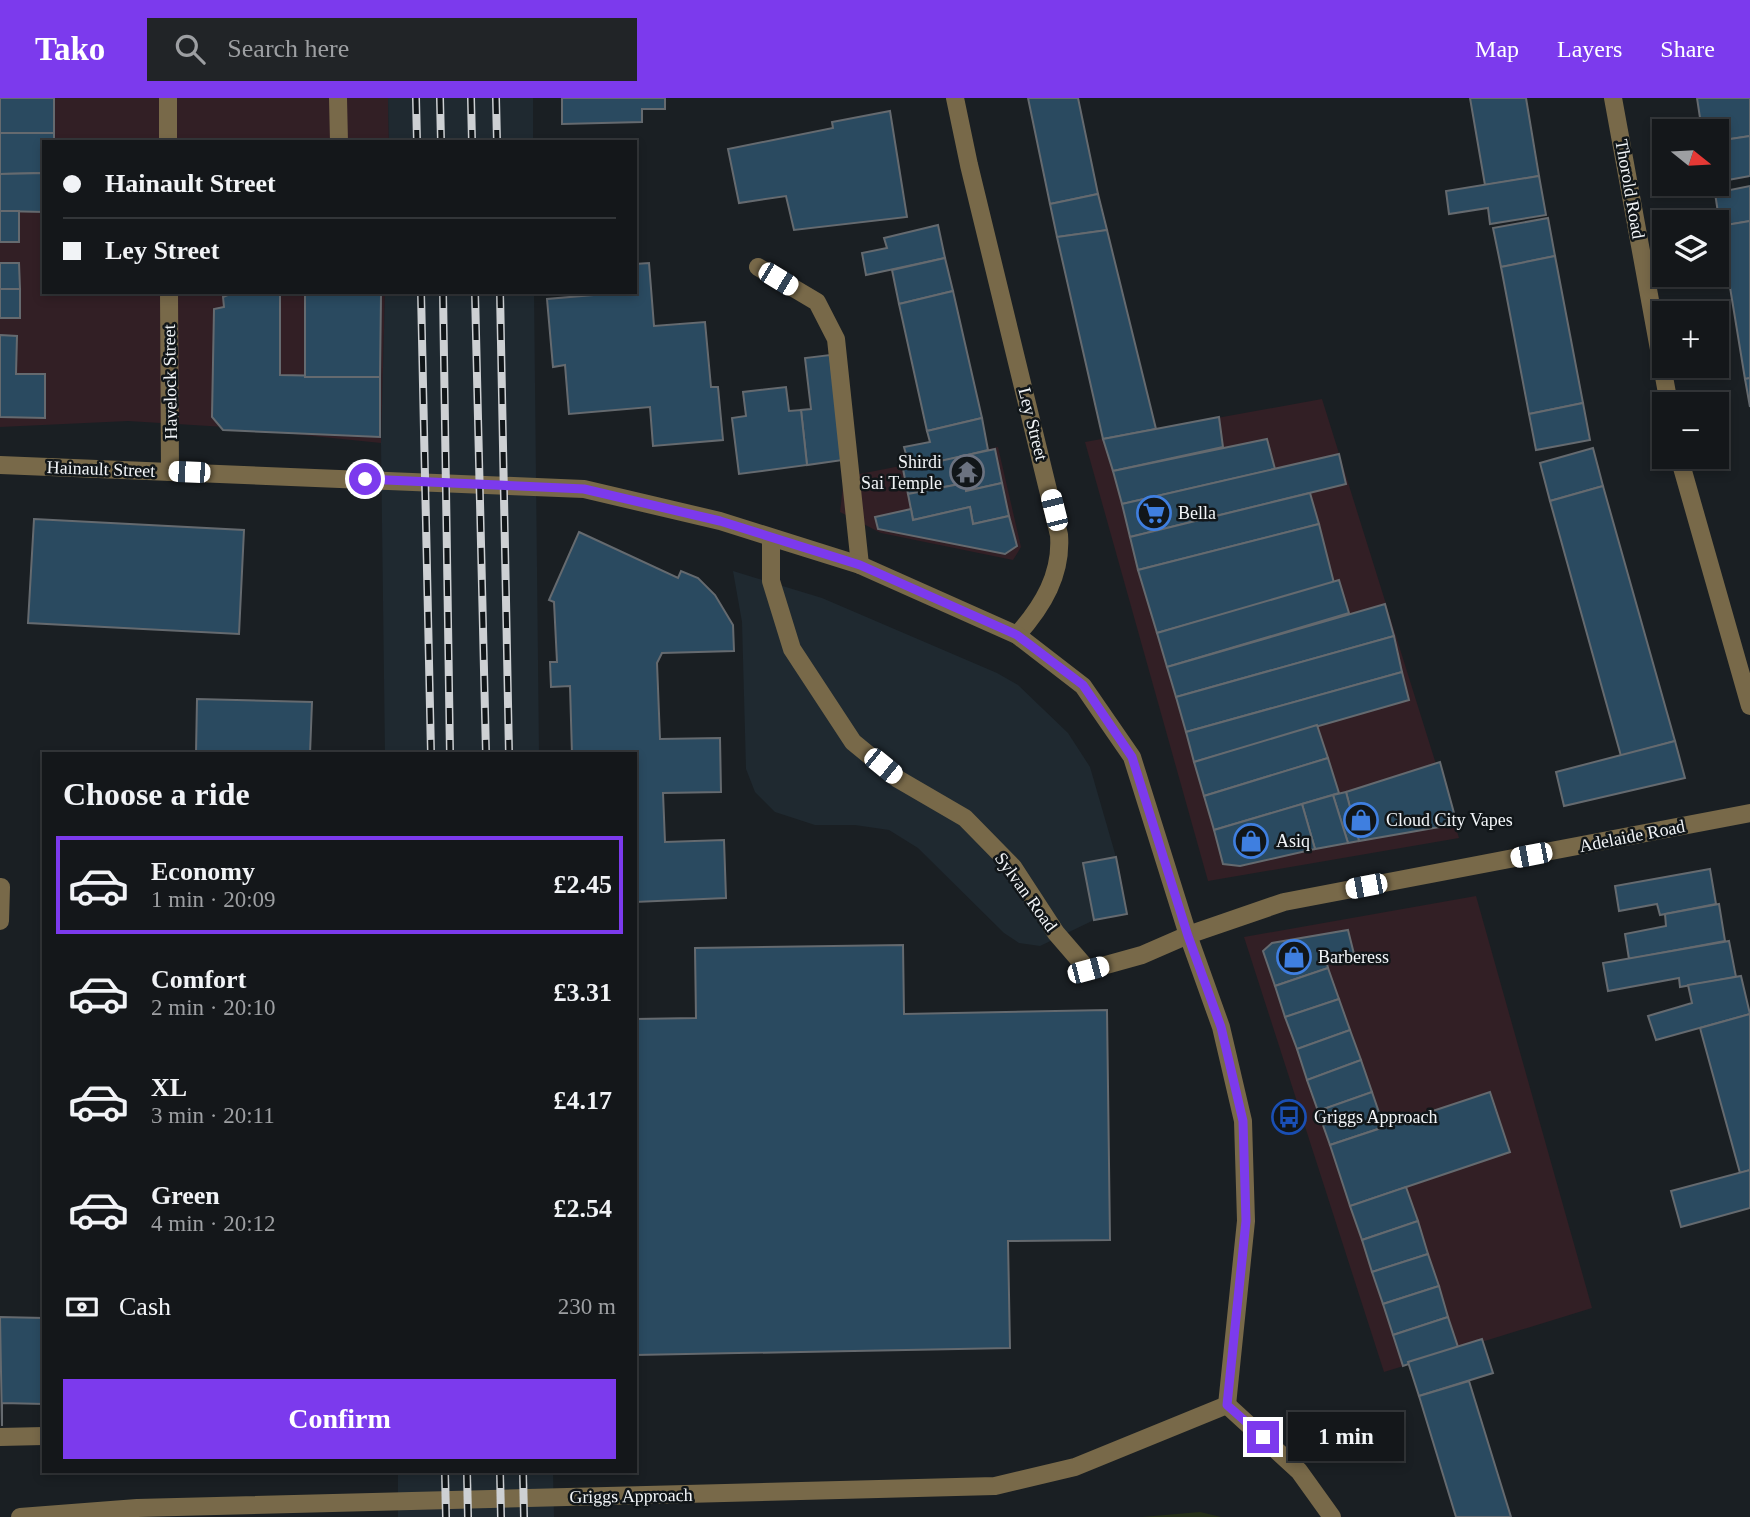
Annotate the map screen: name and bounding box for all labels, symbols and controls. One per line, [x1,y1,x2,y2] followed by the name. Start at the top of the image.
[147,18,637,81] search box
[171,30,209,68] icon: search
[35,31,105,67] text: Tako
[227,34,349,63] text: Search here
[1475,36,1519,62] text: Map
[1557,36,1622,62] text: Layers
[1660,36,1715,62] text: Share
[1652,119,1729,196] north arrow
[1652,119,1729,469] map controls
[1611,138,1649,240] street label: Thorold Road
[105,169,276,198] text: Hainault Street
[1652,210,1729,287] button: layers
[105,236,219,265] text: Ley Street
[755,259,802,299] car
[1652,301,1729,378] button: +
[159,324,181,440] street label: Havelock Street
[1014,385,1052,463] street label: Ley Street
[1652,392,1729,469] button: −
[861,452,942,493] place label: Shirdi Sai Temple
[948,453,986,491] temple icon: Shirdi Sai Temple
[46,457,156,481] street label: Hainault Street
[168,461,211,483] car
[349,463,381,495] route start
[1039,487,1070,533] car
[1135,494,1173,532] supermarket icon: Bella
[1178,503,1216,523] place label: Bella
[861,745,906,787] car
[63,776,250,812] text: Choose a ride
[1342,801,1380,839] shop icon: Cloud City Vapes
[1386,810,1513,830] place label: Cloud City Vapes
[1577,816,1687,856] street label: Adelaide Road
[1232,822,1270,860] shop icon: Asiq
[1276,831,1310,851] place label: Asiq
[1509,841,1554,869] car
[991,849,1061,935] street label: Sylvan Road
[67,854,130,917] icon: car
[151,857,255,886] text: Economy
[554,870,612,899] text: £2.45
[1344,872,1389,900] car
[151,887,276,912] text: 1 min · 20:09
[1275,938,1313,976] shop icon: Barberess
[1318,947,1389,967] place label: Barberess
[1065,954,1112,986] car
[67,962,130,1025] icon: car
[151,965,246,994] text: Comfort
[554,978,612,1007] text: £3.31
[151,995,276,1020] text: 2 min · 20:10
[67,1070,130,1133] icon: car
[151,1073,187,1102] text: XL
[554,1086,612,1115] text: £4.17
[1270,1098,1308,1136] bus stop icon: Griggs Approach
[151,1103,275,1128] text: 3 min · 20:11
[1314,1107,1437,1127] place label: Griggs Approach
[67,1178,130,1241] icon: car
[151,1181,220,1210] text: Green
[554,1194,612,1223] text: £2.54
[151,1211,276,1236] text: 4 min · 20:12
[63,1288,101,1326] icon: cash
[119,1292,171,1321] text: Cash
[558,1294,616,1319] text: 230 m
[63,1379,616,1459] button: Confirm
[1288,1412,1403,1462] callout: 1 min
[1247,1421,1279,1453] route end
[1318,1424,1374,1449] text: 1 min
[569,1485,693,1507] street label: Griggs Approach

